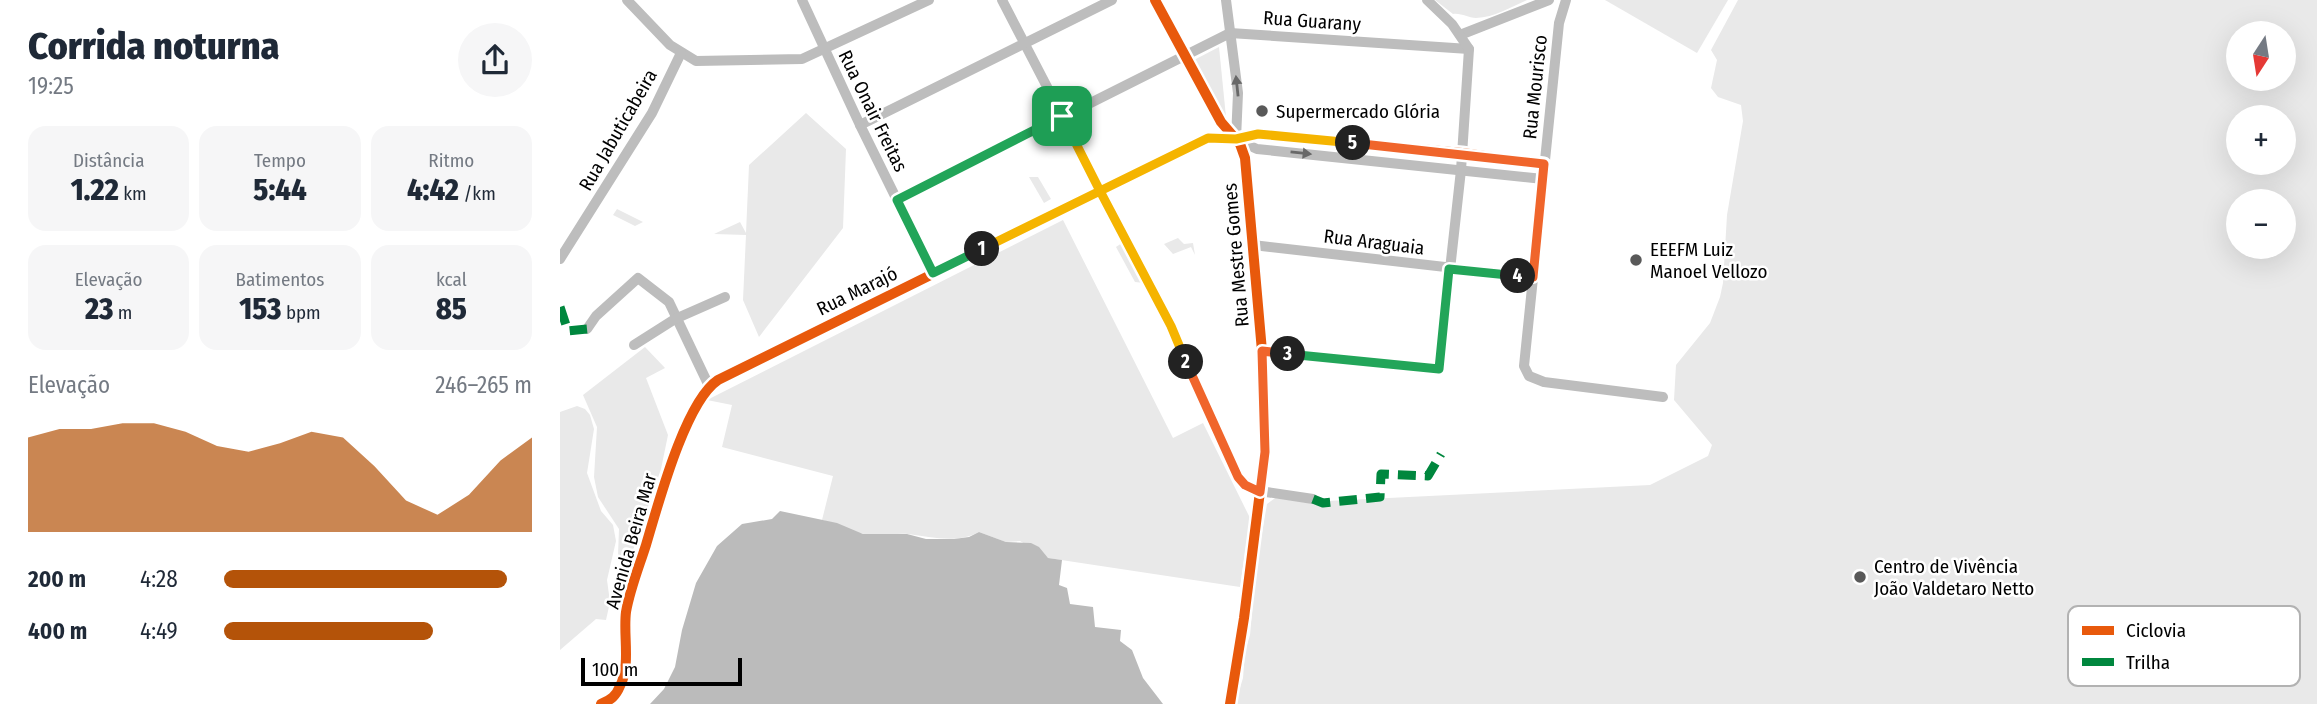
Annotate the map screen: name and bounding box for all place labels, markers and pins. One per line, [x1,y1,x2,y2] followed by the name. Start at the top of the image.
[1032,86,1092,146] pin
[1276,100,1440,123] place label: Supermercado Glória
[1254,103,1270,119] marker: Supermercado Glória
[1336,125,1370,160] pin: 5
[964,232,1000,266] pin: 1
[1650,238,1767,283] place label: EEEFM Luiz Manoel Vellozo
[1628,252,1644,268] marker: EEEFM Luiz Manoel Vellozo
[1500,258,1536,294] pin: 4
[1270,336,1306,372] pin: 3
[1168,344,1204,380] pin: 2
[1874,555,2034,600] place label: Centro de Vivência João Valdetaro Netto
[1852,569,1868,585] marker: Centro de Vivência João Valdetaro Netto

